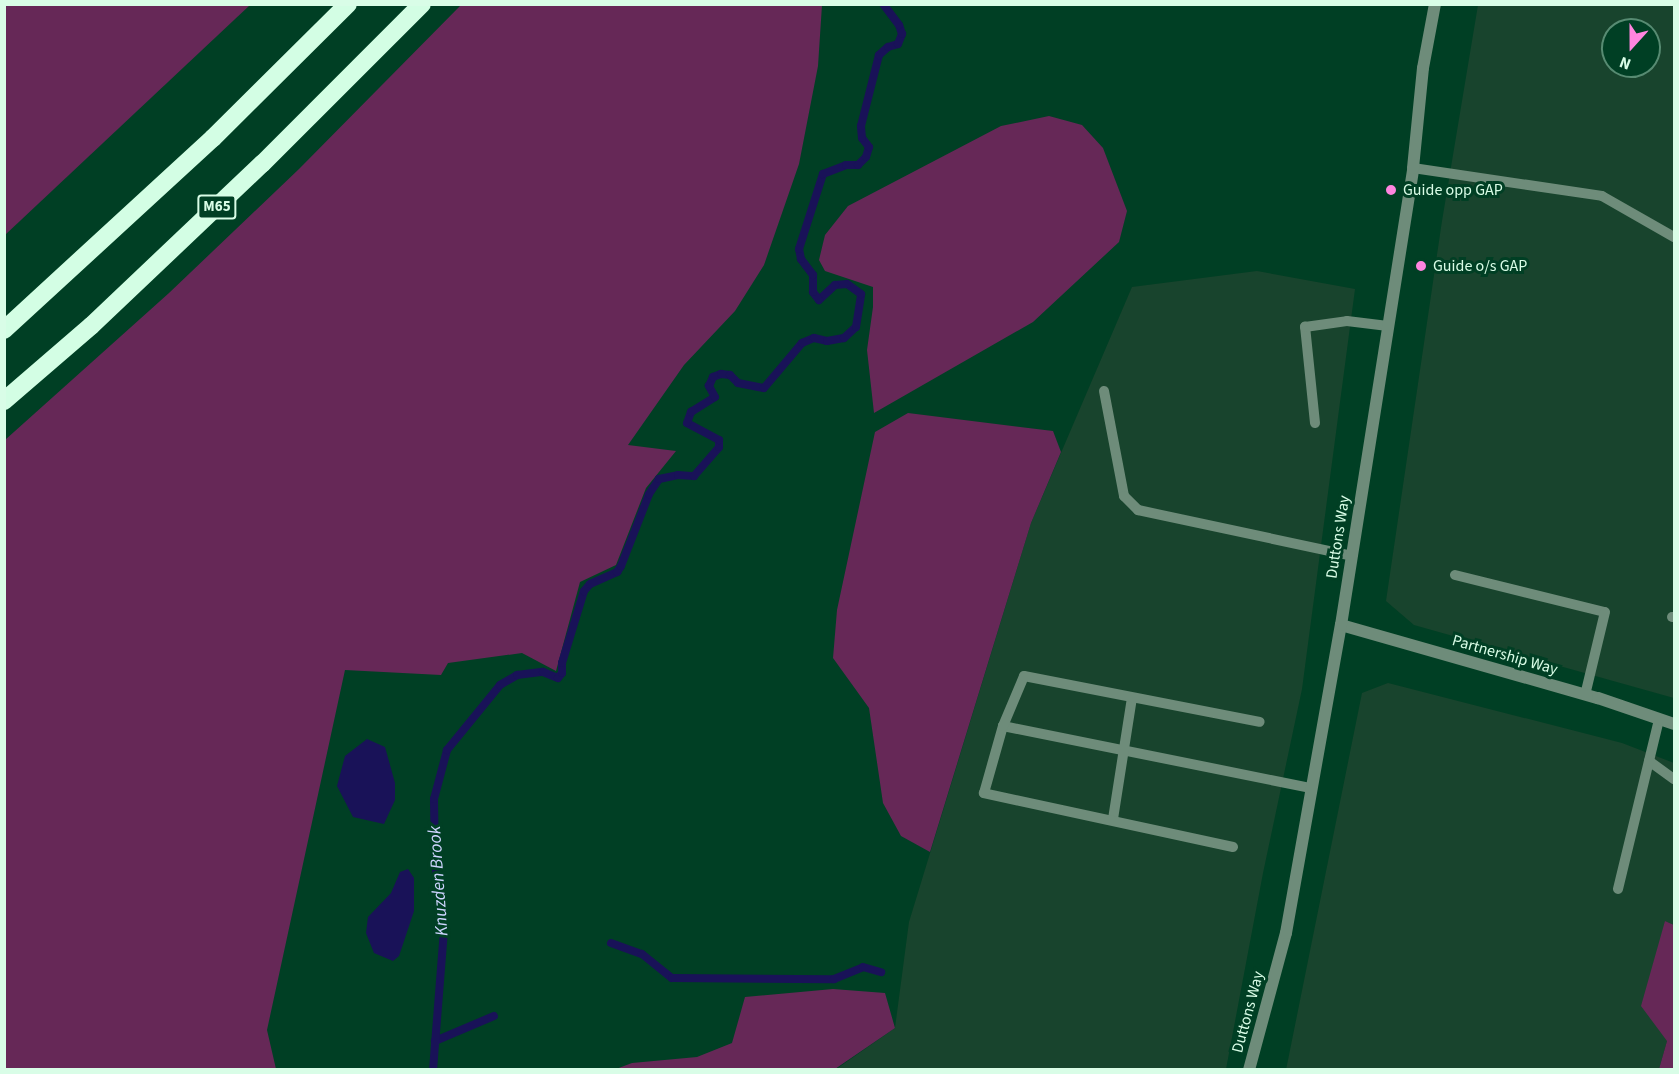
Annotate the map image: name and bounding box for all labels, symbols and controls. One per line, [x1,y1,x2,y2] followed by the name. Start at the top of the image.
[1601,18,1661,78] north arrow
[1616,51,1634,75] text: N
[1403,180,1503,200] place label: Guide opp GAP
[1384,183,1398,197] marker: Guide opp GAP
[196,195,238,219] road number: M65
[1433,256,1527,276] place label: Guide o/s GAP
[1414,259,1428,273] marker: Guide o/s GAP
[1322,494,1354,580] street label: Duttons Way
[1450,631,1560,679] street label: Partnership Way
[424,825,454,937] water label: Knuzden Brook
[1228,969,1268,1055] street label: Duttons Way

